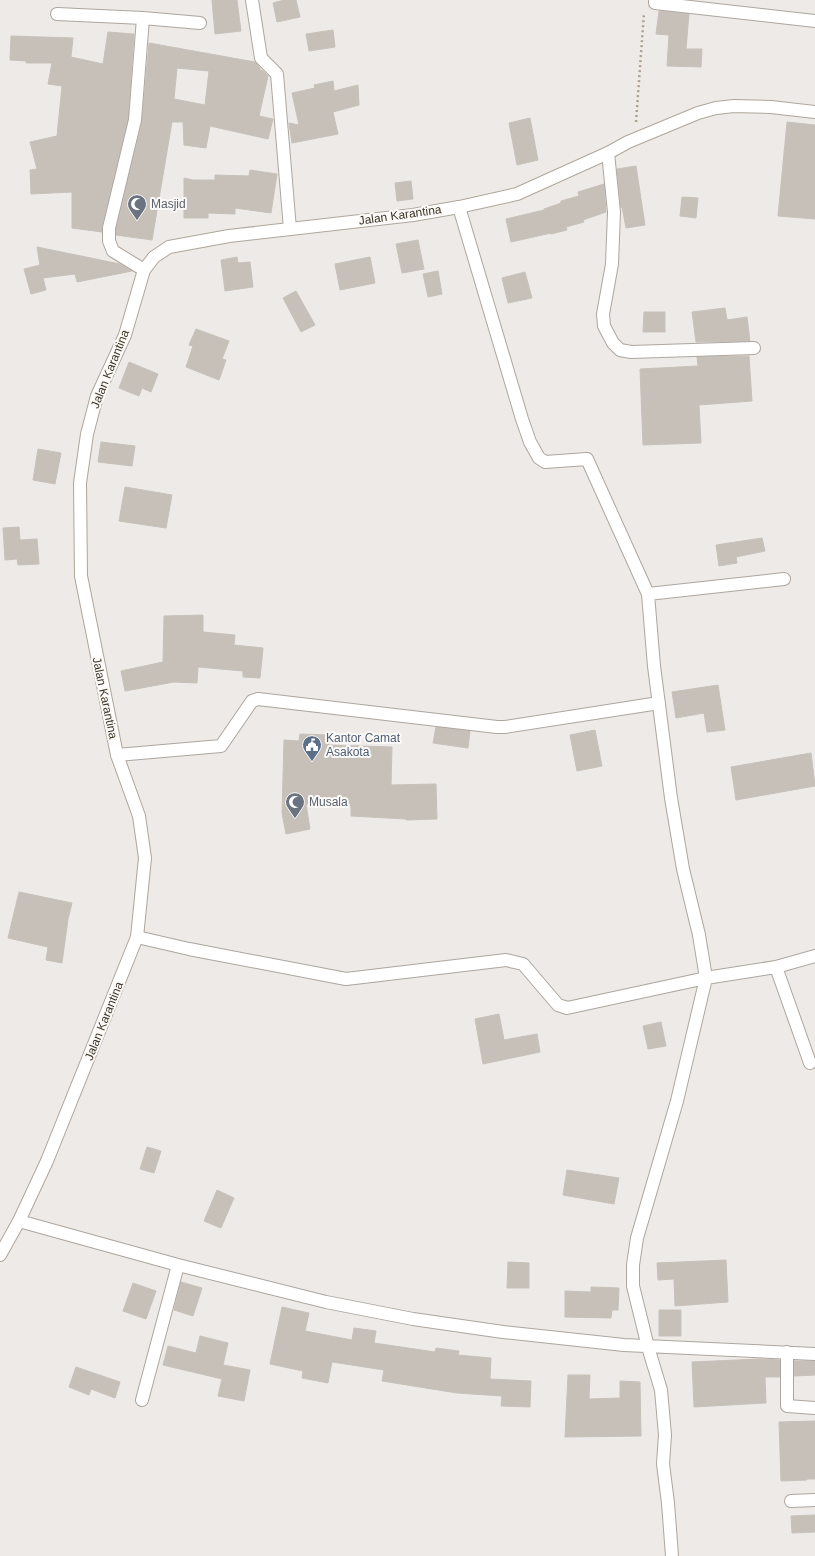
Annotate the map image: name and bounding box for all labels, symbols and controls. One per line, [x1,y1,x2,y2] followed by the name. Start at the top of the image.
[126,193,148,221] mosque icon: Masjid
[151,197,186,211] place label: Masjid
[358,202,443,228] street label: Jalan Karantina
[88,327,132,410] street label: Jalan Karantina
[89,656,121,741] street label: Jalan Karantina
[326,731,401,759] place label: Kantor Camat Asakota
[301,734,323,762] public building icon: Kantor Camat Asakota
[284,791,306,819] mosque icon: Musala
[309,795,348,809] place label: Musala
[82,979,126,1062] street label: Jalan Karantina

